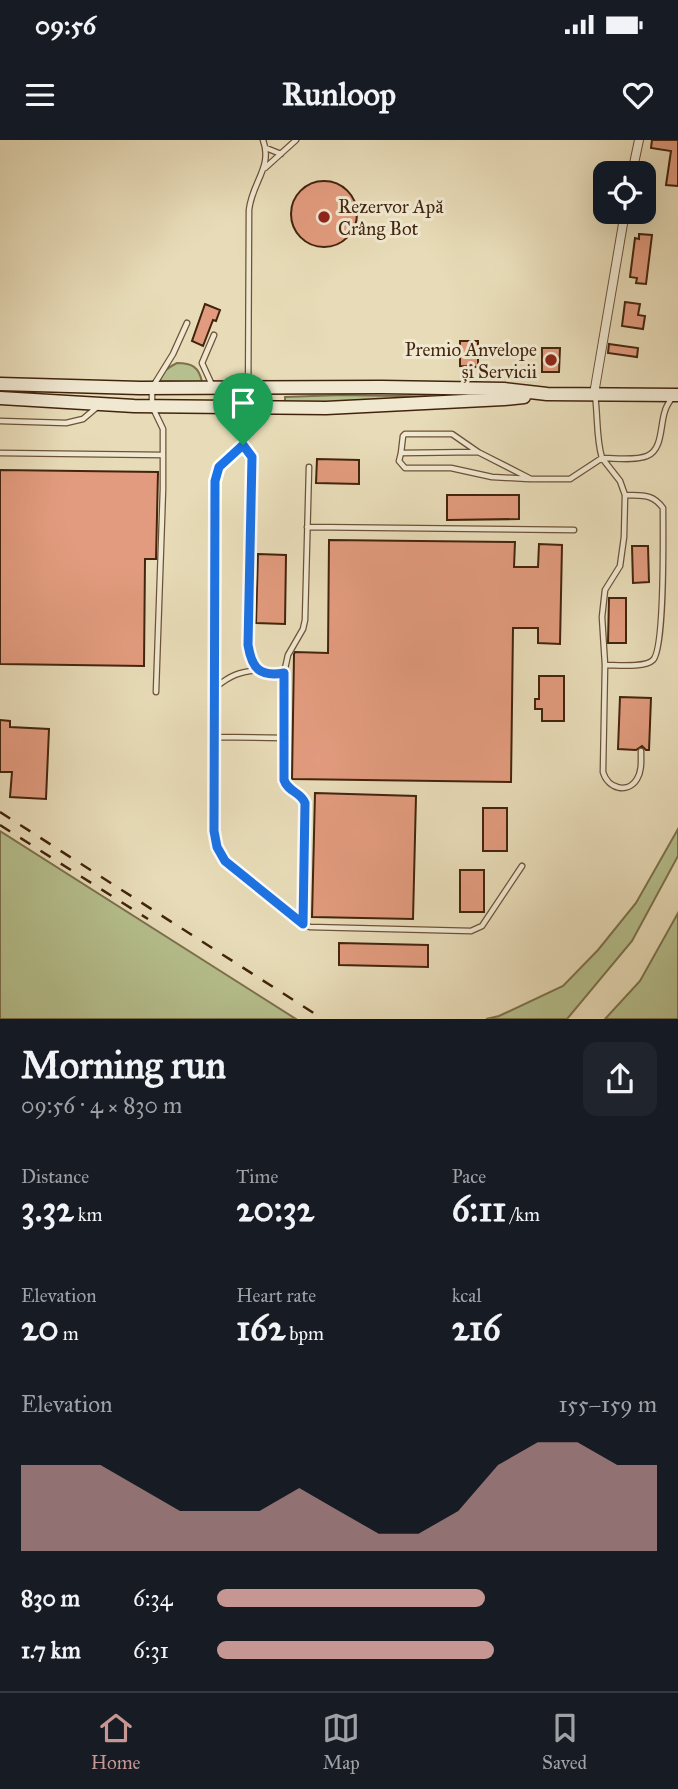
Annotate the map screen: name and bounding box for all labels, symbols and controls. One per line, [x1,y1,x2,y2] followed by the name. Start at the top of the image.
[35,9,96,41] text: 09:56
[282,75,396,114] text: Runloop
[21,76,59,114] icon: menu
[619,76,657,114] icon: heart
[593,161,656,224] map controls
[593,161,656,224] button: locate
[338,195,444,241] place label: Rezervor Apă Crâng Bot
[316,209,332,225] marker: Rezervor Apă Crâng Bot
[405,338,537,383] place label: Premio Anvelope și Servicii
[543,352,559,368] marker: Premio Anvelope și Servicii
[213,373,273,445] pin
[224,384,262,422] icon: arrive
[21,1042,226,1088] text: Morning run
[583,1042,657,1116] button: share
[21,1091,182,1119] text: 09:56 · 4 × 830 m
[21,1165,89,1188] text: Distance
[236,1165,278,1188] text: Time
[452,1165,486,1188] text: Pace
[21,1188,74,1231] text: 3.32
[236,1188,314,1231] text: 20:32
[452,1188,506,1231] text: 6:11
[74,1203,102,1226] text: km
[506,1203,540,1226] text: /km
[21,1284,96,1307] text: Elevation
[236,1284,316,1307] text: Heart rate
[452,1284,482,1307] text: kcal
[21,1307,59,1350] text: 20
[236,1307,285,1350] text: 162
[452,1307,501,1350] text: 216
[59,1322,79,1345] text: m
[285,1322,324,1345] text: bpm
[21,1390,112,1418] text: Elevation
[558,1390,657,1418] text: 155–159 m
[21,1584,80,1612] text: 830 m
[133,1584,173,1612] text: 6:34
[21,1636,81,1664] text: 1.7 km
[133,1636,169,1664] text: 6:31
[91,1709,141,1774] tab: Home
[322,1709,360,1774] tab: Map
[542,1709,587,1774] tab: Saved

